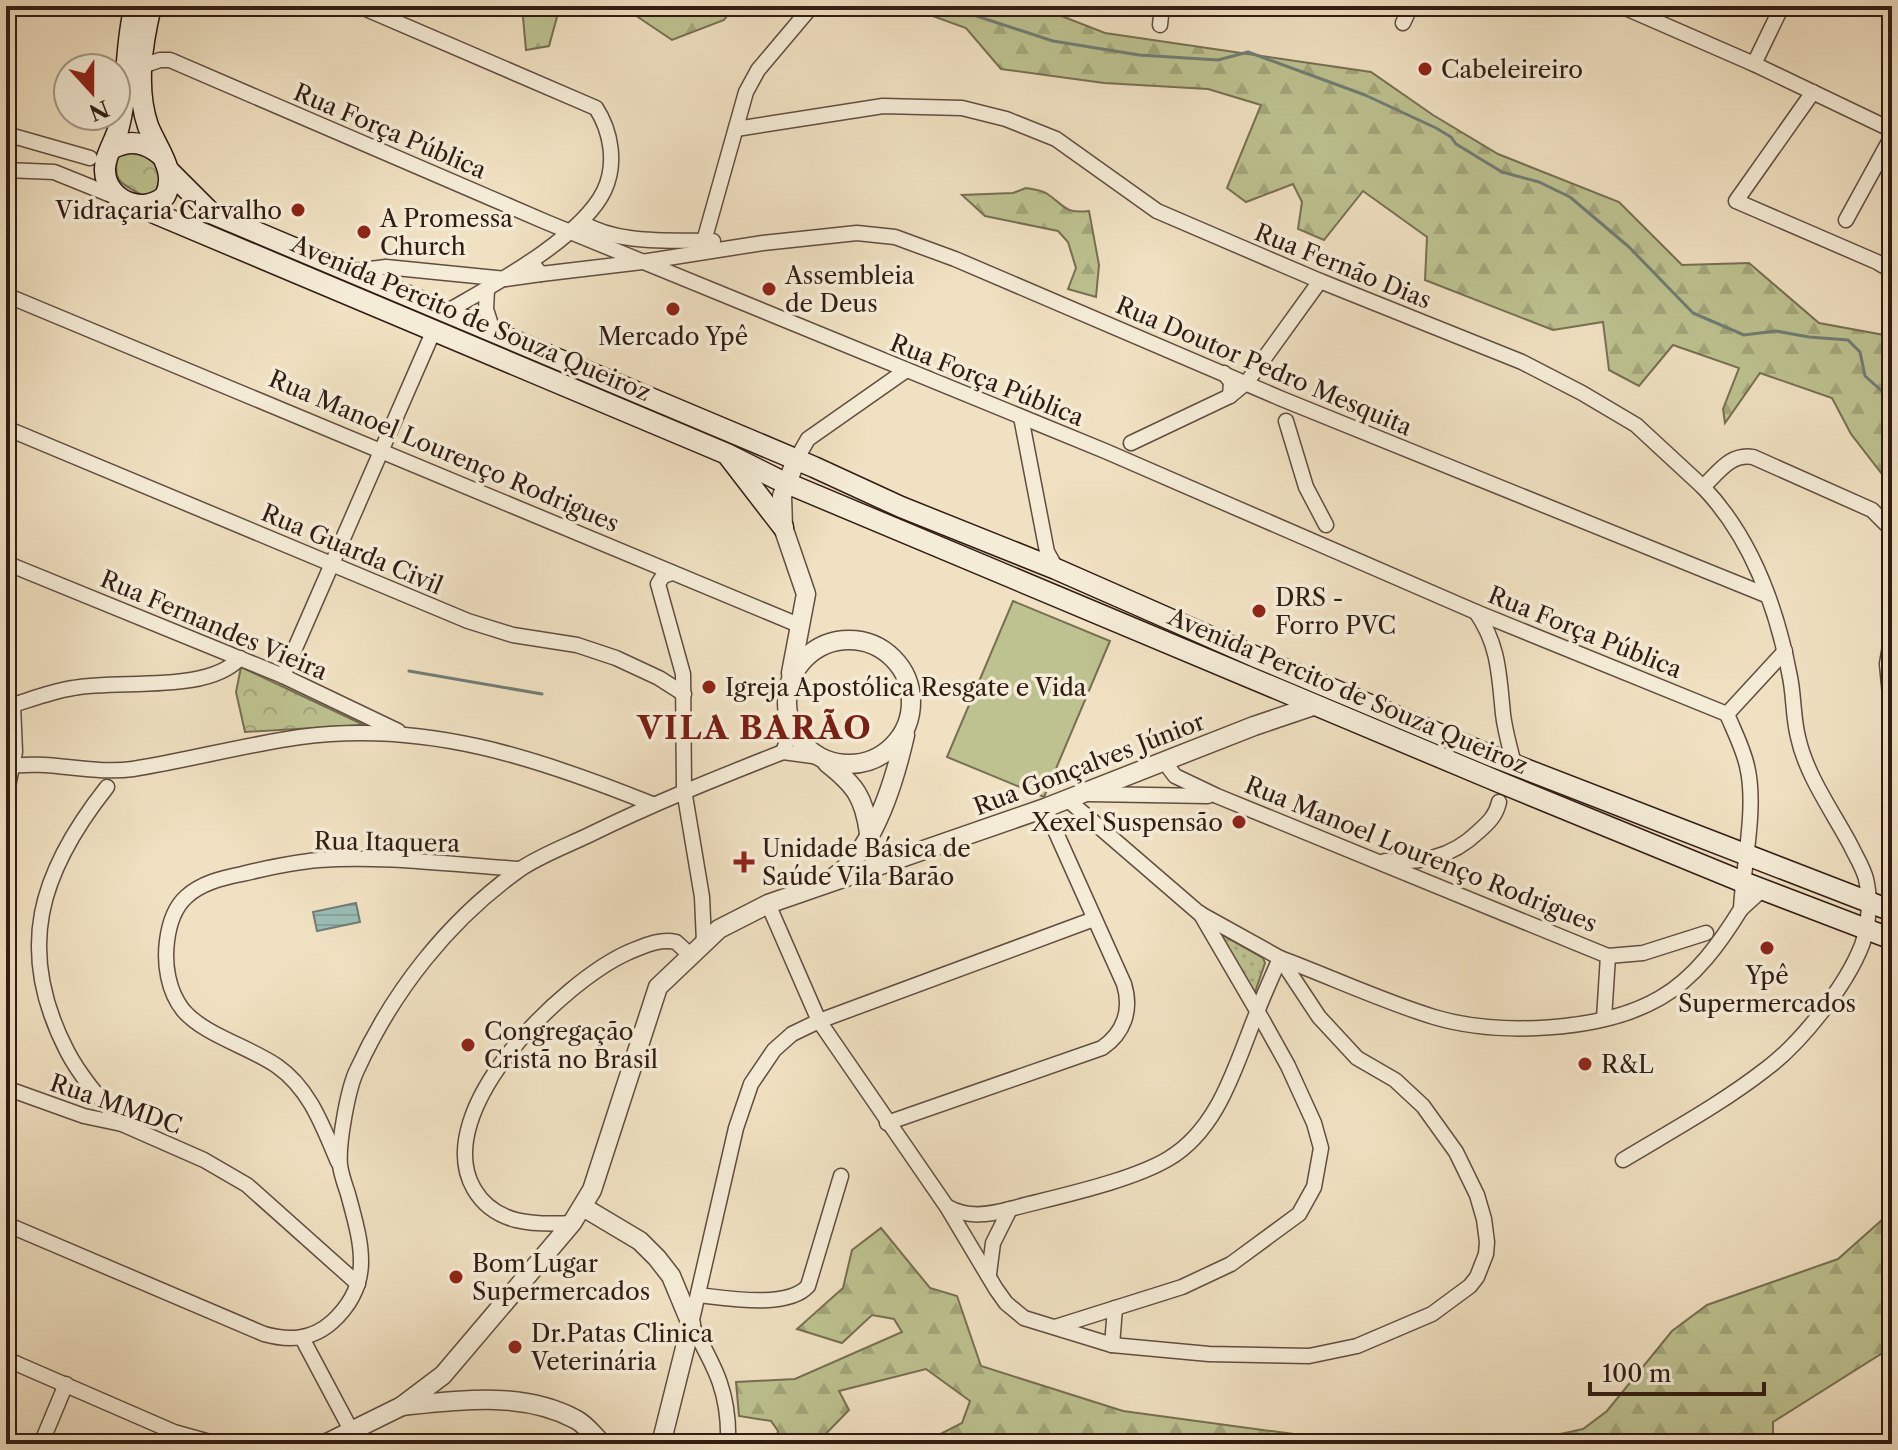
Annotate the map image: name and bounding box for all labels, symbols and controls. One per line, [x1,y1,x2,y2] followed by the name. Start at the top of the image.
[52,52,132,132] north arrow
[1441,55,1583,84] place label: Cabeleireiro
[1416,60,1434,78] marker: Cabeleireiro
[289,77,491,185] street label: Rua Força Pública
[85,94,113,126] text: N
[54,196,282,225] place label: Vidraçaria Carvalho
[289,201,307,219] marker: Vidraçaria Carvalho
[379,204,513,261] place label: A Promessa Church
[1250,217,1436,315] street label: Rua Fernão Dias
[355,223,373,241] marker: A Promessa Church
[286,229,655,407] street label: Avenida Percito de Souza Queiroz
[784,261,915,318] place label: Assembleia de Deus
[760,280,778,298] marker: Assembleia de Deus
[1112,290,1417,442] street label: Rua Doutor Pedro Mesquita
[664,300,682,318] marker: Mercado Ypê
[598,322,748,351] place label: Mercado Ypê
[886,328,1088,432] street label: Rua Força Pública
[265,364,623,538] street label: Rua Manoel Lourenço Rodrigues
[257,498,447,600] street label: Rua Guarda Civil
[96,564,332,686] street label: Rua Fernandes Vieira
[1484,580,1686,684] street label: Rua Força Pública
[1275,583,1396,640] place label: DRS - Forro PVC
[1163,602,1532,780] street label: Avenida Percito de Souza Queiroz
[1250,602,1268,620] marker: DRS - Forro PVC
[725,673,1087,702] place label: Igreja Apostólica Resgate e Vida
[700,678,718,696] marker: Igreja Apostólica Resgate e Vida
[969,707,1209,821] street label: Rua Gonçalves Júnior
[636,708,873,747] district label: VILA BARÃO
[1241,770,1601,938] street label: Rua Manoel Lourenço Rodrigues
[1030,808,1223,837] place label: Xexel Suspensão
[1230,813,1248,831] marker: Xexel Suspensão
[314,826,461,858] street label: Rua Itaquera
[762,834,971,891] place label: Unidade Básica de Saúde Vila Barão
[733,851,755,873] marker: Unidade Básica de Saúde Vila Barão
[1758,939,1776,957] marker: Ypê Supermercados
[1678,961,1856,1018] place label: Ypê Supermercados
[484,1017,658,1074] place label: Congregação Cristã no Brasil
[459,1036,477,1054] marker: Congregação Cristã no Brasil
[1601,1050,1654,1079] place label: R&L
[1576,1055,1594,1073] marker: R&L
[46,1068,186,1140] street label: Rua MMDC
[472,1249,650,1306] place label: Bom Lugar Supermercados
[447,1268,465,1286] marker: Bom Lugar Supermercados
[530,1319,713,1376] place label: Dr.Patas Clinica Veterinária
[506,1338,524,1356] marker: Dr.Patas Clinica Veterinária
[1590,1346,1764,1396] scale bar
[1602,1359,1671,1388] text: 100 m

